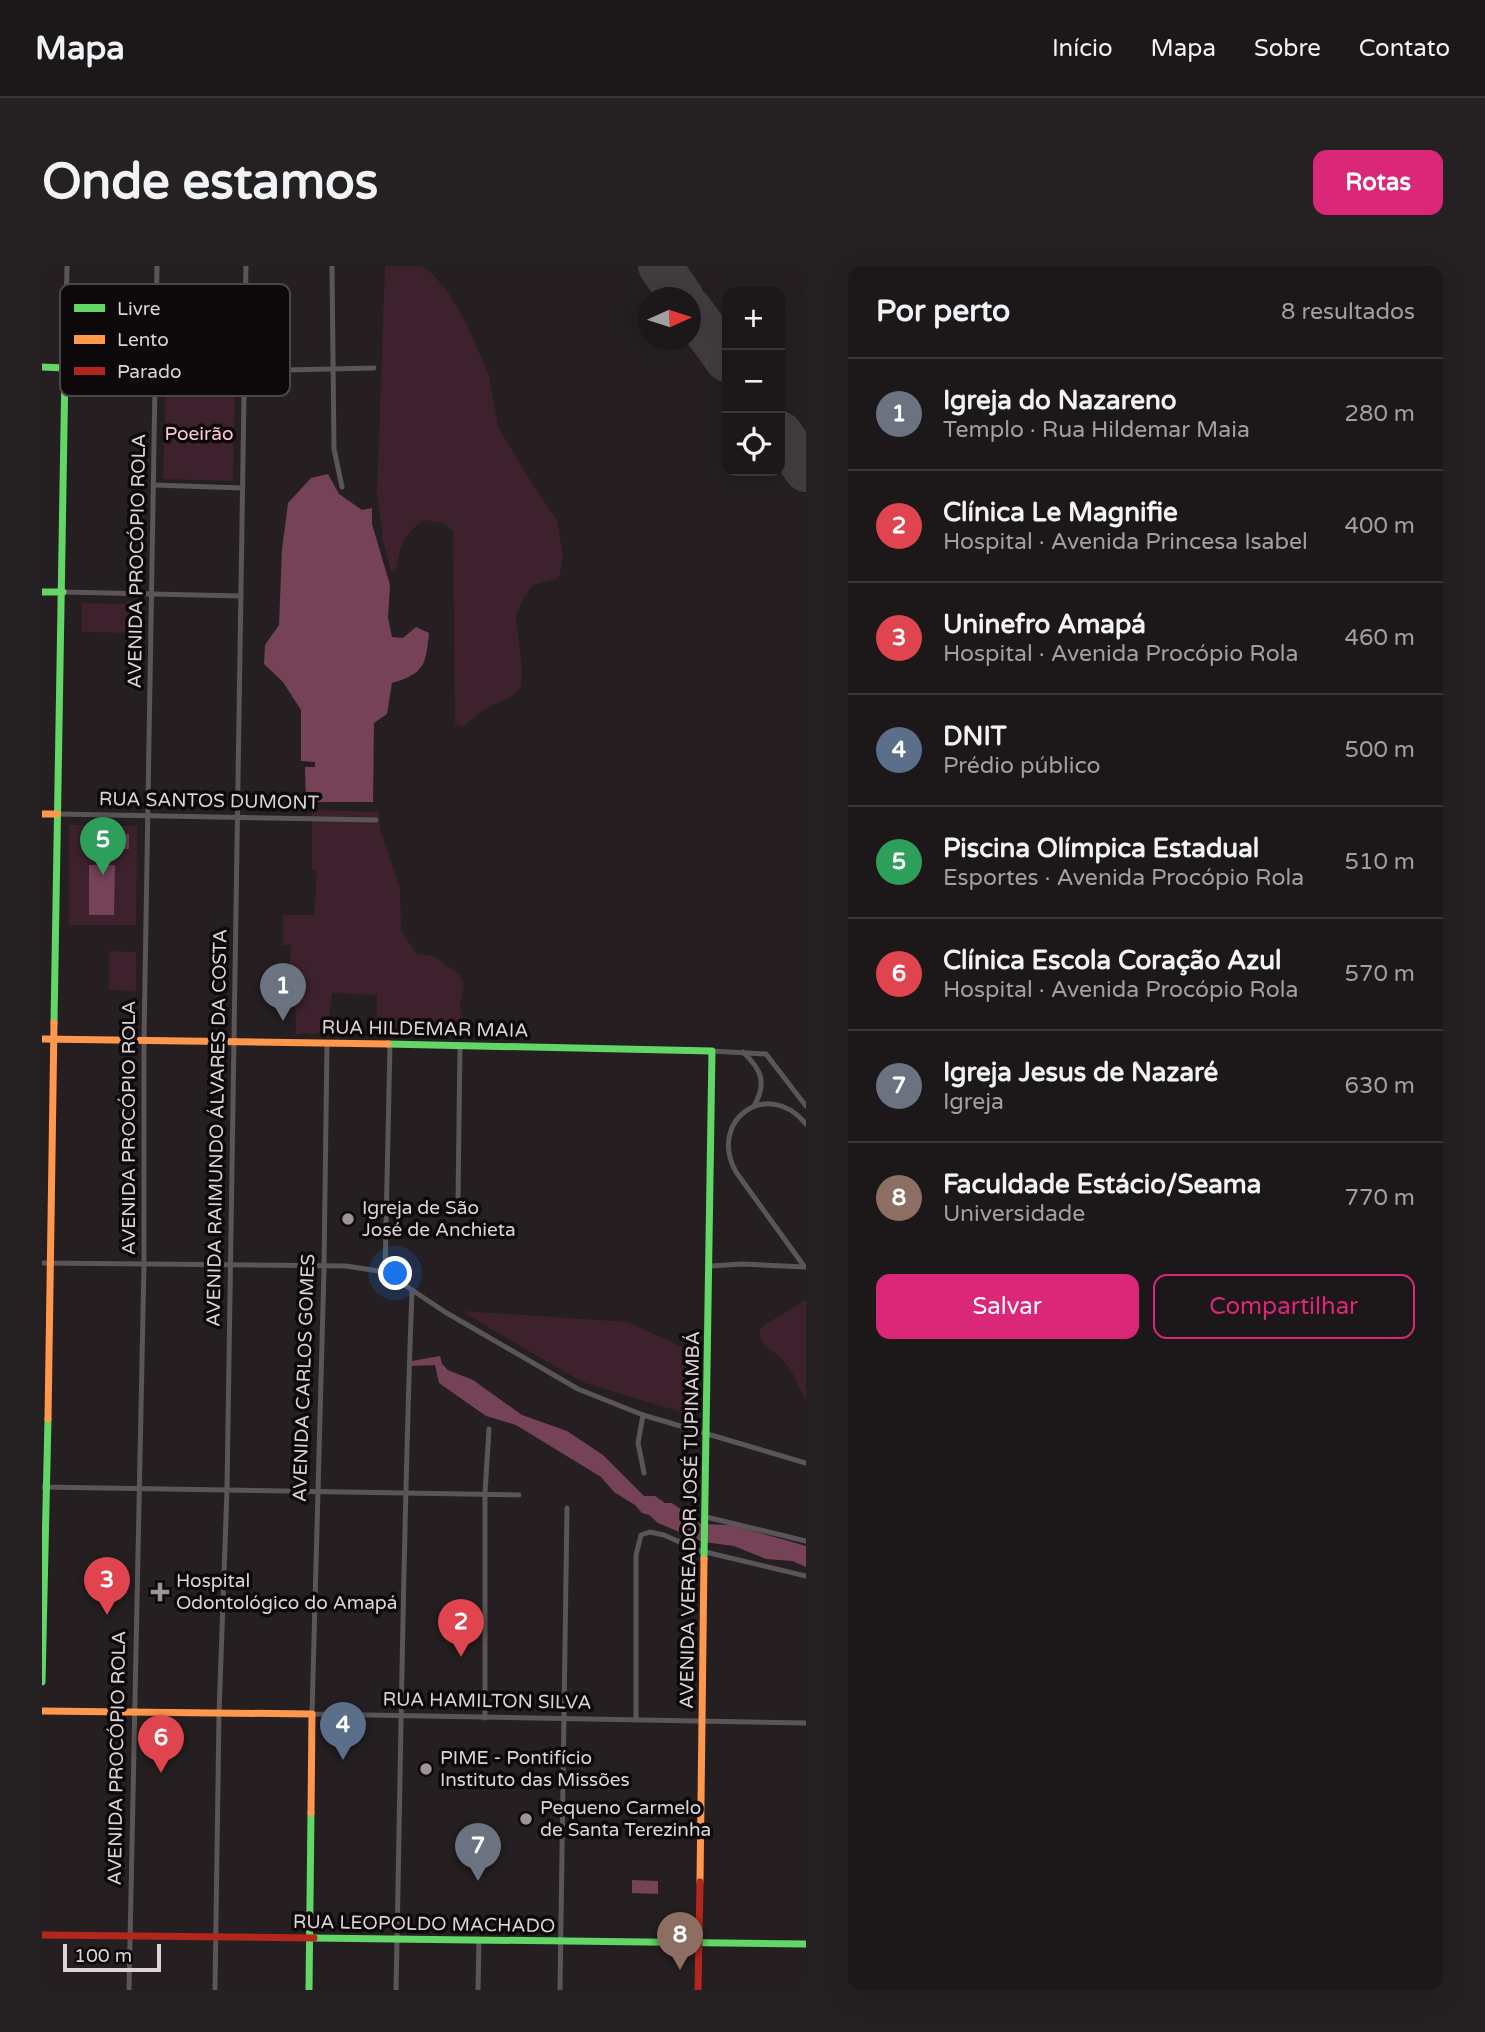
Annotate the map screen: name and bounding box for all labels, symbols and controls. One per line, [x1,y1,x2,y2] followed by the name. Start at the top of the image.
[35,29,125,68] text: Mapa
[1052,34,1113,63] text: Início
[1151,34,1216,63] text: Mapa
[1254,34,1321,63] text: Sobre
[1359,34,1450,63] text: Contato
[1313,150,1443,215] button: Rotas
[42,153,378,212] text: Onde estamos
[60,284,290,396] legend
[638,287,701,350] north arrow
[722,287,785,476] map controls
[722,287,785,350] button: +
[876,293,1010,330] text: Por perto
[117,298,161,320] text: Livre
[1281,298,1415,326] text: 8 resultados
[117,329,169,351] text: Lento
[722,350,785,413] button: −
[117,361,181,383] text: Parado
[943,385,1177,416] text: Igreja do Nazareno
[892,400,906,428] text: 1
[1345,400,1415,428] text: 280 m
[722,413,785,476] button: locate
[943,416,1250,444] text: Templo · Rua Hildemar Maia
[164,423,234,445] park label: Poeirão
[123,433,150,688] street label: AVENIDA PROCÓPIO ROLA
[943,497,1178,528] text: Clínica Le Magnifie
[892,512,906,540] text: 2
[1345,512,1415,540] text: 400 m
[943,528,1308,556] text: Hospital · Avenida Princesa Isabel
[943,609,1146,640] text: Uninefro Amapá
[892,624,906,652] text: 3
[1345,624,1415,652] text: 460 m
[943,640,1298,668] text: Hospital · Avenida Procópio Rola
[943,721,1007,752] text: DNIT
[892,736,906,764] text: 4
[1345,736,1415,764] text: 500 m
[943,752,1101,780] text: Prédio público
[99,788,320,814] street label: RUA SANTOS DUMONT
[80,817,126,875] pin: 5
[943,833,1259,864] text: Piscina Olímpica Estadual
[892,848,906,876] text: 5
[1345,848,1415,876] text: 510 m
[943,864,1304,892] text: Esportes · Avenida Procópio Rola
[202,929,231,1327] street label: AVENIDA RAIMUNDO ÁLVARES DA COSTA
[943,945,1282,976] text: Clínica Escola Coração Azul
[892,960,906,988] text: 6
[1345,960,1415,988] text: 570 m
[260,963,306,1021] pin: 1
[943,976,1298,1004] text: Hospital · Avenida Procópio Rola
[117,1001,140,1255] street label: AVENIDA PROCÓPIO ROLA
[321,1016,529,1042] street label: RUA HILDEMAR MAIA
[943,1057,1218,1088] text: Igreja Jesus de Nazaré
[892,1072,906,1100] text: 7
[1345,1072,1415,1100] text: 630 m
[943,1088,1004,1116] text: Igreja
[943,1169,1261,1200] text: Faculdade Estácio/Seama
[892,1184,906,1212] text: 8
[1345,1184,1415,1212] text: 770 m
[362,1197,516,1241] place label: Igreja de São José de Anchieta
[943,1200,1085,1228] text: Universidade
[340,1211,356,1227] marker: Igreja de São José de Anchieta
[289,1254,319,1502] street label: AVENIDA CARLOS GOMES
[378,1256,412,1290] your location
[876,1274,1139,1339] button: Salvar
[1153,1274,1415,1339] button: Compartilhar
[675,1331,704,1709] street label: AVENIDA VEREADOR JOSÉ TUPINAMBÁ
[84,1557,130,1615] pin: 3
[176,1570,398,1614] place label: Hospital Odontológico do Amapá
[150,1582,170,1602] marker: Hospital Odontológico do Amapá
[438,1599,484,1657] pin: 2
[103,1630,130,1885] street label: AVENIDA PROCÓPIO ROLA
[382,1688,592,1714] street label: RUA HAMILTON SILVA
[320,1702,366,1760] pin: 4
[138,1715,184,1773] pin: 6
[440,1747,630,1791] place label: PIME - Pontifício Instituto das Missões
[418,1761,434,1777] marker: PIME - Pontifício Instituto das Missões
[540,1797,711,1841] place label: Pequeno Carmelo de Santa Terezinha
[518,1811,534,1827] marker: Pequeno Carmelo de Santa Terezinha
[455,1823,501,1881] pin: 7
[293,1911,555,1937] street label: RUA LEOPOLDO MACHADO
[657,1912,703,1970] pin: 8
[63,1941,161,1973] scale bar
[74,1945,132,1967] text: 100 m

